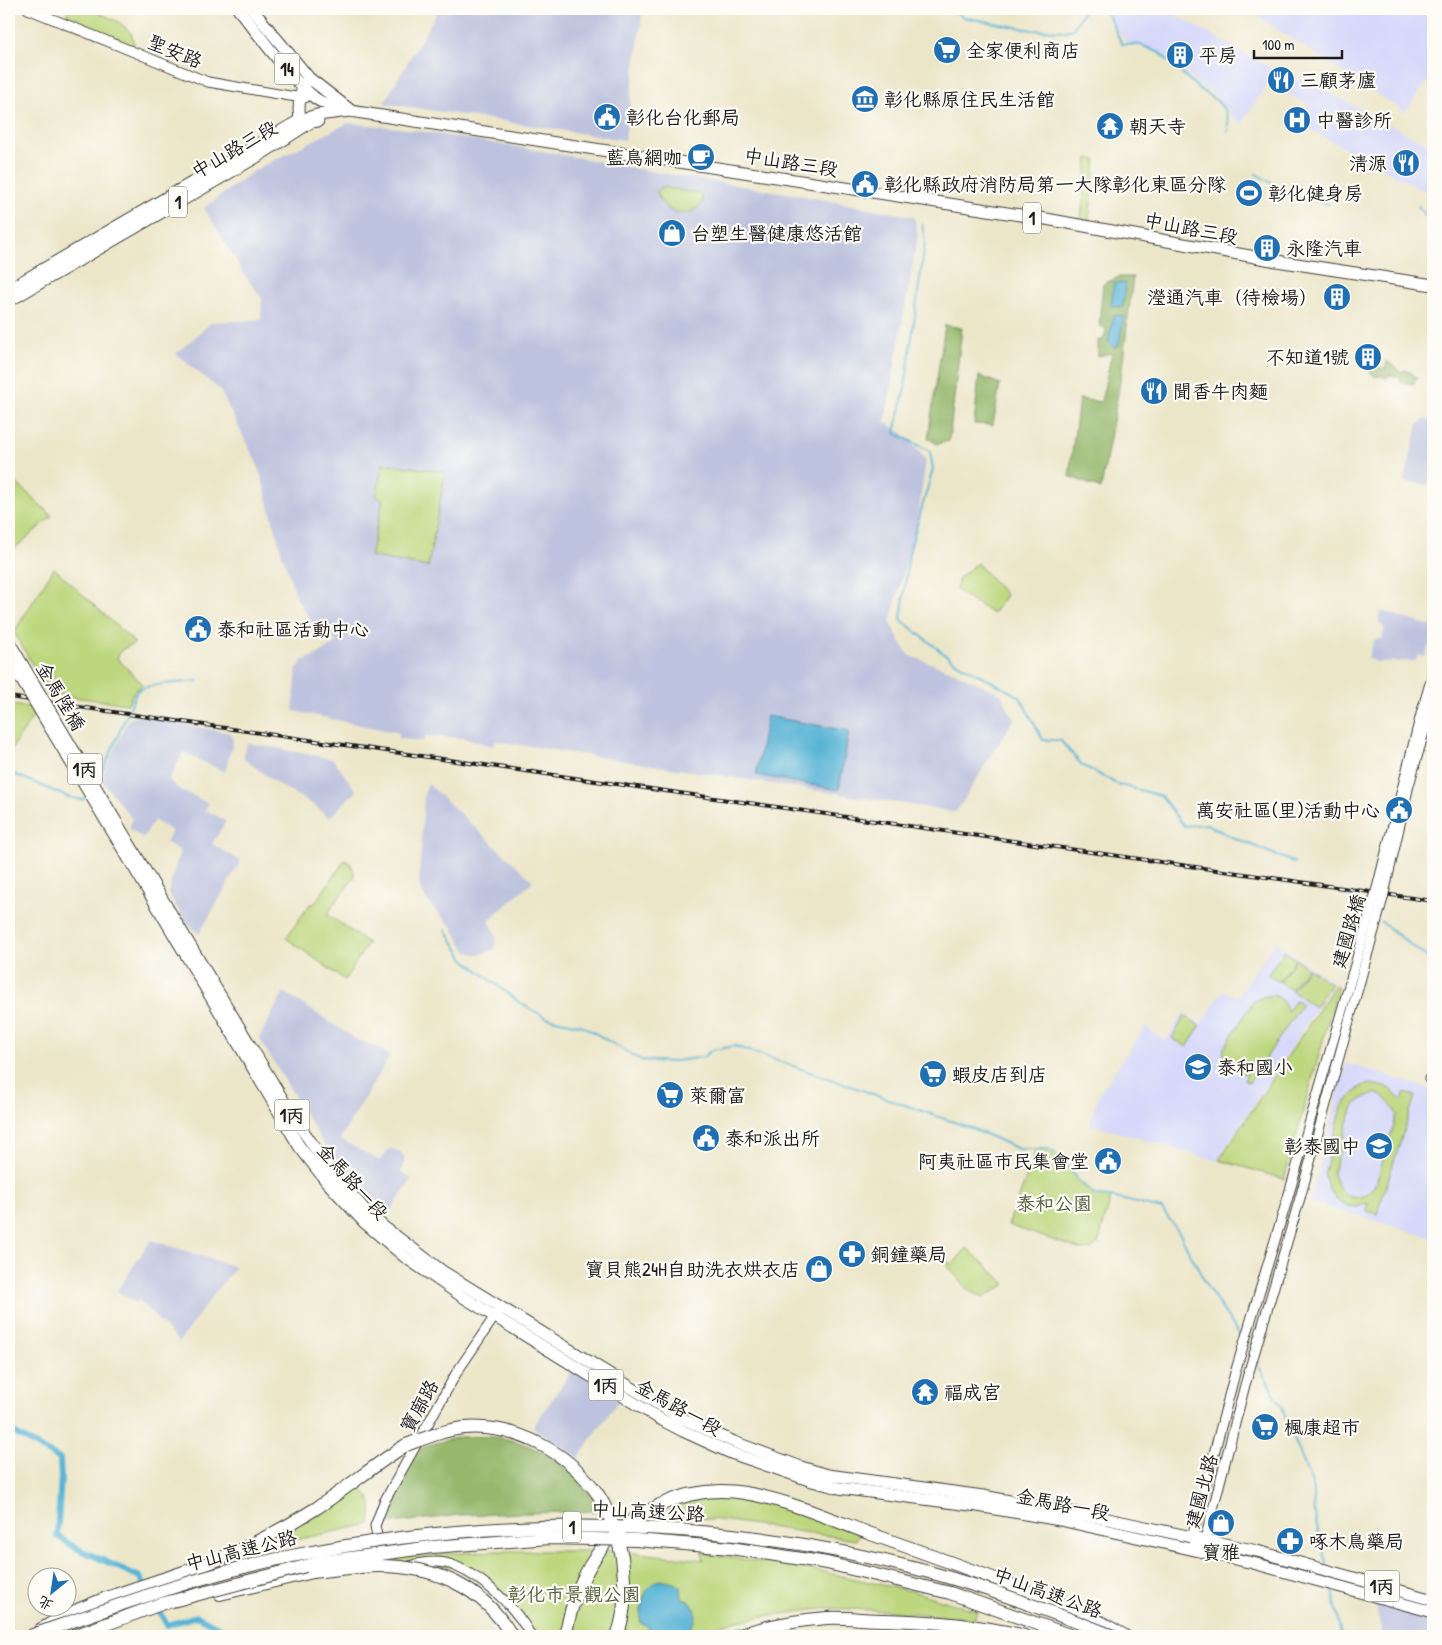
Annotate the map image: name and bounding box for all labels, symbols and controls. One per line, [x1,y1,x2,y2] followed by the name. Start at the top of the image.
[144,28,206,74] street label: 聖安路
[1254,28,1342,60] scale bar
[1262,34,1295,55] text: 100 m
[932,35,962,65] supermarket icon: 全家便利商店
[966,37,1080,63] place label: 全家便利商店
[1165,40,1195,70] building icon: 平房
[1199,42,1237,68] place label: 平房
[274,54,300,85] road number: 14
[1266,65,1296,95] restaurant icon: 三顧茅廬
[1300,67,1376,93] place label: 三顧茅廬
[850,84,880,114] museum icon: 彰化縣原住民生活館
[884,86,1055,112] place label: 彰化縣原住民生活館
[592,102,622,132] public building icon: 彰化台化郵局
[626,104,740,130] place label: 彰化台化郵局
[1282,105,1312,135] hospital icon: 中醫診所
[1316,107,1392,133] place label: 中醫診所
[1095,111,1125,141] temple icon: 朝天寺
[1129,113,1186,139] place label: 朝天寺
[186,114,282,184] street label: 中山路三段
[686,142,716,172] cafe icon: 藍鳥網咖
[742,142,840,182] street label: 中山路三段
[606,144,682,170] place label: 藍鳥網咖
[1391,148,1421,178] restaurant icon: 清源
[1349,150,1387,176] place label: 清源
[850,169,880,199] public building icon: 彰化縣政府消防局第一大隊彰化東區分隊
[884,171,1226,197] place label: 彰化縣政府消防局第一大隊彰化東區分隊
[1234,178,1264,208] sports icon: 彰化健身房
[1268,180,1363,206] place label: 彰化健身房
[169,186,187,218] road number: 1
[1023,202,1041,234] road number: 1
[1142,206,1240,250] street label: 中山路三段
[657,218,687,248] shop icon: 台塑生醫健康悠活館
[691,220,862,246] place label: 台塑生醫健康悠活館
[1252,233,1282,263] building icon: 永隆汽車
[1286,235,1362,261] place label: 永隆汽車
[1322,282,1352,312] building icon: 瀅通汽車（待檢場）
[1147,284,1318,310] place label: 瀅通汽車（待檢場）
[1353,342,1383,372] building icon: 不知道1號
[1266,344,1349,370] place label: 不知道1號
[1139,376,1169,406] restaurant icon: 聞香牛肉麵
[1173,378,1268,404] place label: 聞香牛肉麵
[183,614,213,644] public building icon: 泰和社區活動中心
[217,616,369,642] place label: 泰和社區活動中心
[30,657,92,735] street label: 金馬陸橋
[68,754,102,784] road number: 1丙
[1384,795,1414,825] public building icon: 萬安社區(里)活動中心
[1196,797,1380,823] place label: 萬安社區(里)活動中心
[1325,891,1371,971] street label: 建國路橋
[1183,1052,1213,1082] school or university icon: 泰和國小
[1217,1054,1293,1080] place label: 泰和國小
[918,1059,948,1089] supermarket icon: 蝦皮店到店
[952,1061,1047,1087] place label: 蝦皮店到店
[655,1080,685,1110] supermarket icon: 萊爾富
[689,1082,746,1108] place label: 萊爾富
[274,1100,310,1130] road number: 1丙
[691,1123,721,1153] public building icon: 泰和派出所
[725,1125,820,1151] place label: 泰和派出所
[1364,1131,1394,1161] school or university icon: 彰泰國中
[1284,1133,1360,1159] place label: 彰泰國中
[312,1137,394,1225] street label: 金馬路一段
[1093,1146,1123,1176] public building icon: 阿夷社區市民集會堂
[918,1148,1089,1174] place label: 阿夷社區市民集會堂
[1016,1190,1092,1216] park label: 泰和公園
[837,1239,867,1269] pharmacy icon: 銅鐘藥局
[871,1241,947,1267] place label: 銅鐘藥局
[804,1254,834,1284] shop icon: 寶貝熊24H自助洗衣烘衣店
[585,1256,800,1282] place label: 寶貝熊24H自助洗衣烘衣店
[588,1370,624,1400] road number: 1丙
[631,1373,727,1441] street label: 金馬路一段
[394,1375,444,1437] street label: 寶廍路
[910,1377,940,1407] temple icon: 福成宮
[944,1379,1001,1405] place label: 福成宮
[1250,1412,1280,1442] supermarket icon: 楓康超市
[1284,1414,1360,1440] place label: 楓康超市
[1179,1451,1223,1531] street label: 建國北路
[1014,1482,1112,1526] street label: 金馬路一段
[590,1495,706,1527] street label: 中山高速公路
[1206,1508,1236,1538] shop icon: 寶雅
[563,1511,581,1542] road number: 1
[183,1524,299,1576] street label: 中山高速公路
[1275,1526,1305,1556] pharmacy icon: 啄木鳥藥局
[1309,1528,1404,1554] place label: 啄木鳥藥局
[1202,1539,1240,1565] place label: 寶雅
[990,1560,1106,1624] street label: 中山高速公路
[28,1568,78,1618] north arrow
[1364,1570,1400,1602] road number: 1丙
[507,1581,641,1607] park label: 彰化市景觀公園
[34,1592,56,1615] text: 北

